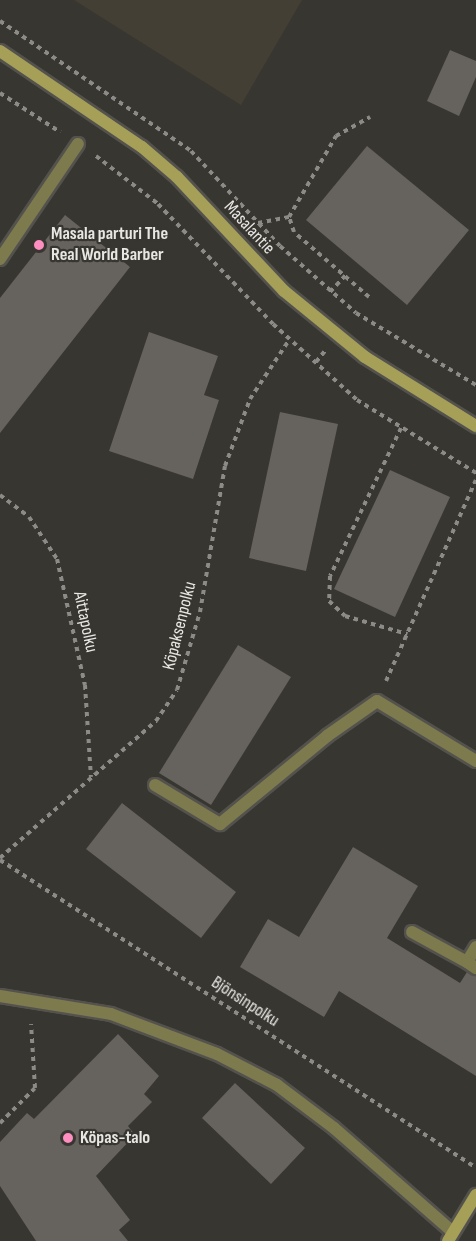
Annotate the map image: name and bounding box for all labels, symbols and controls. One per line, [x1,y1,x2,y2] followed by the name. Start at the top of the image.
[219,197,279,259] street label: Masalantie
[51,224,168,266] place label: Masala parturi The Real World Barber
[32,238,46,252] marker: Masala parturi The Real World Barber
[159,580,201,672] street label: Köpaksenpolku
[68,590,102,654] street label: Aittapolku
[207,972,283,1032] street label: Bjönsinpolku
[80,1127,150,1149] place label: Köpas-talo
[61,1131,75,1145] marker: Köpas-talo

